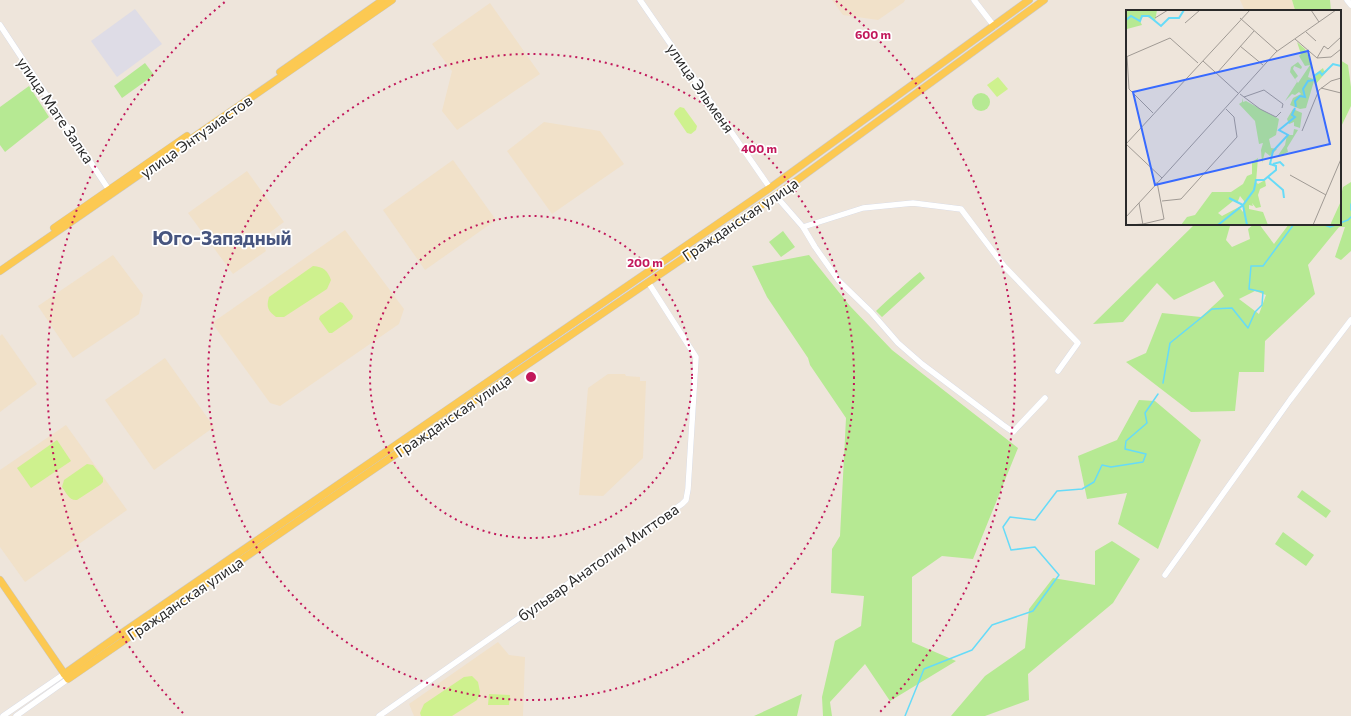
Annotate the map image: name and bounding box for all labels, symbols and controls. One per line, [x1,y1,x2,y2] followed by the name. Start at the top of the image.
[1126,10,1341,225] inset map
[855,27,891,41] text: 600 m
[663,40,739,136] street label: улица Эльменя
[14,53,98,167] street label: улица Мате Залка
[137,91,255,181] street label: улица Энтузиастов
[741,141,777,155] text: 400 m
[679,174,801,264] street label: Гражданская улица
[152,226,292,249] district label: Юго-Западный
[627,255,663,269] text: 200 m
[392,370,514,460] street label: Гражданская улица
[524,370,538,384] centre of rings
[514,500,682,624] street label: бульвар Анатолия Миттова
[124,553,246,643] street label: Гражданская улица

